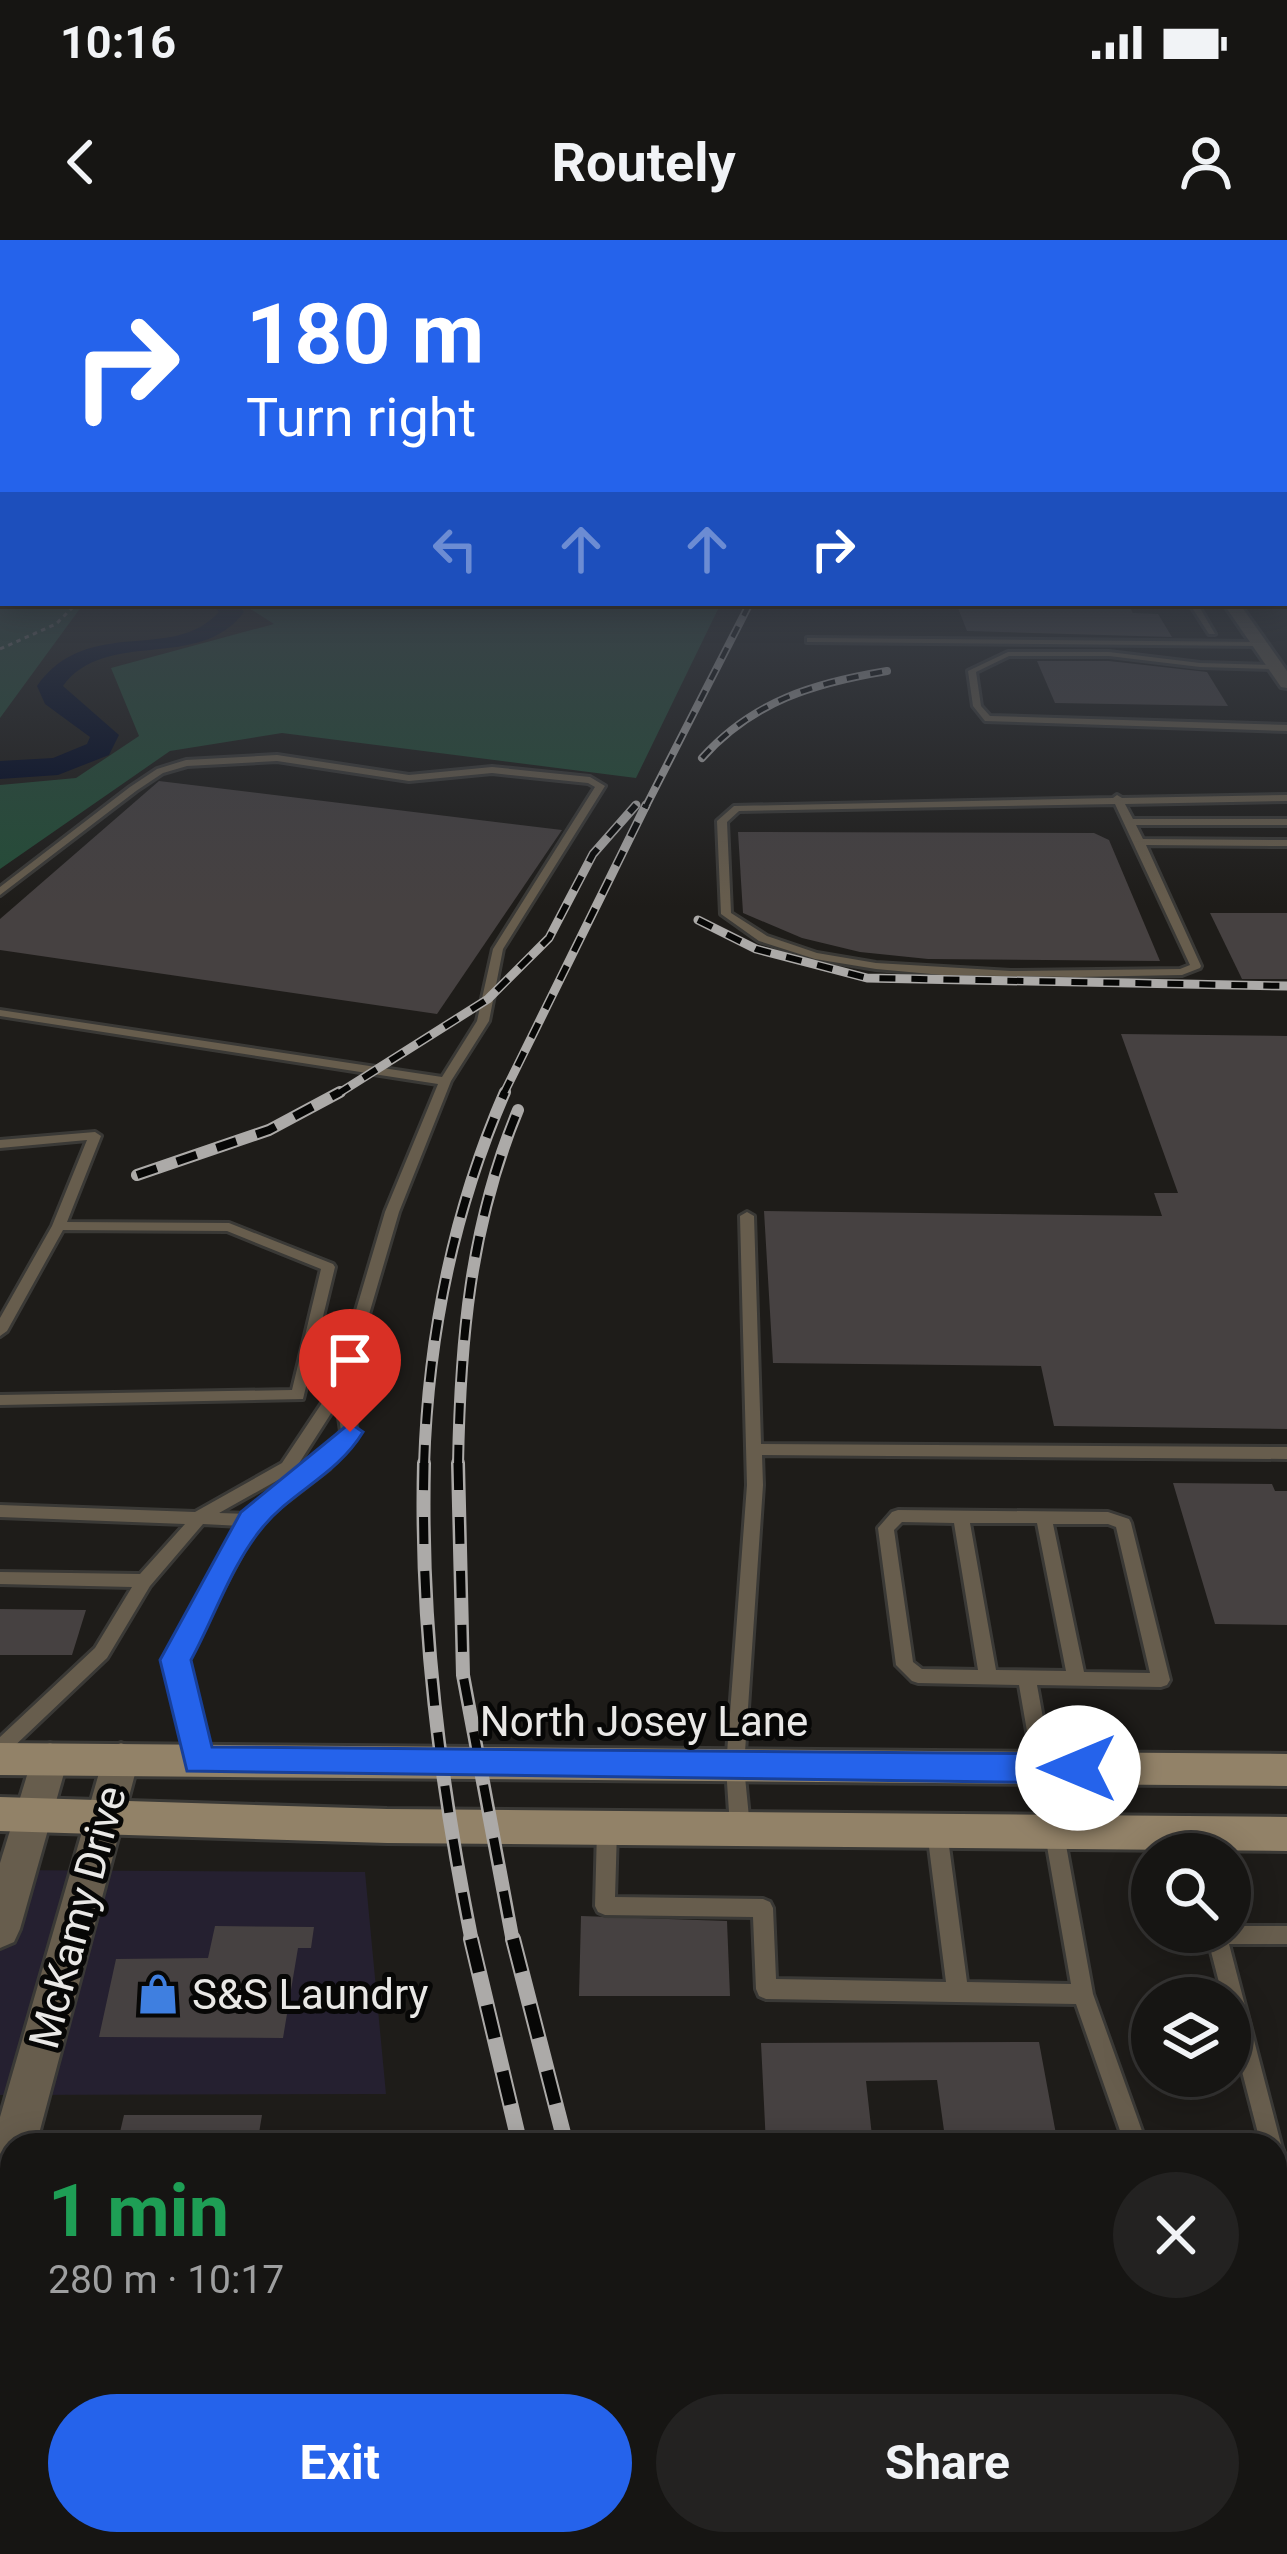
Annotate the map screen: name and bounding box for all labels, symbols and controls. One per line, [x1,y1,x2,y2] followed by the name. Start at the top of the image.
[60,16,176,69] text: 10:16
[48,129,114,195] icon: back
[1173,129,1239,195] icon: person
[551,131,736,194] text: Routely
[246,285,484,384] text: 180 m
[48,288,204,444] icon: right
[246,386,476,449] text: Turn right
[422,516,488,582] icon: left
[548,516,614,582] icon: ahead
[674,516,740,582] icon: ahead
[800,516,866,582] icon: right
[299,1309,401,1432] pin
[317,1327,383,1393] icon: arrive
[480,1697,808,1746] street label: North Josey Lane
[1015,1705,1141,1831] position arrow
[19,1781,136,2054] street label: McKamy Drive
[1131,1833,1251,2097] map controls
[1131,1833,1251,1953] button: search
[192,1970,429,2019] place label: S&S Laundry
[135,1971,181,2017] shop icon: S&S Laundry
[1131,1977,1251,2097] button: layers
[48,2169,229,2254] text: 1 min
[1113,2172,1239,2298] button: close
[48,2257,284,2303] text: 280 m · 10:17
[48,2394,632,2532] button: Exit
[656,2394,1239,2532] button: Share

